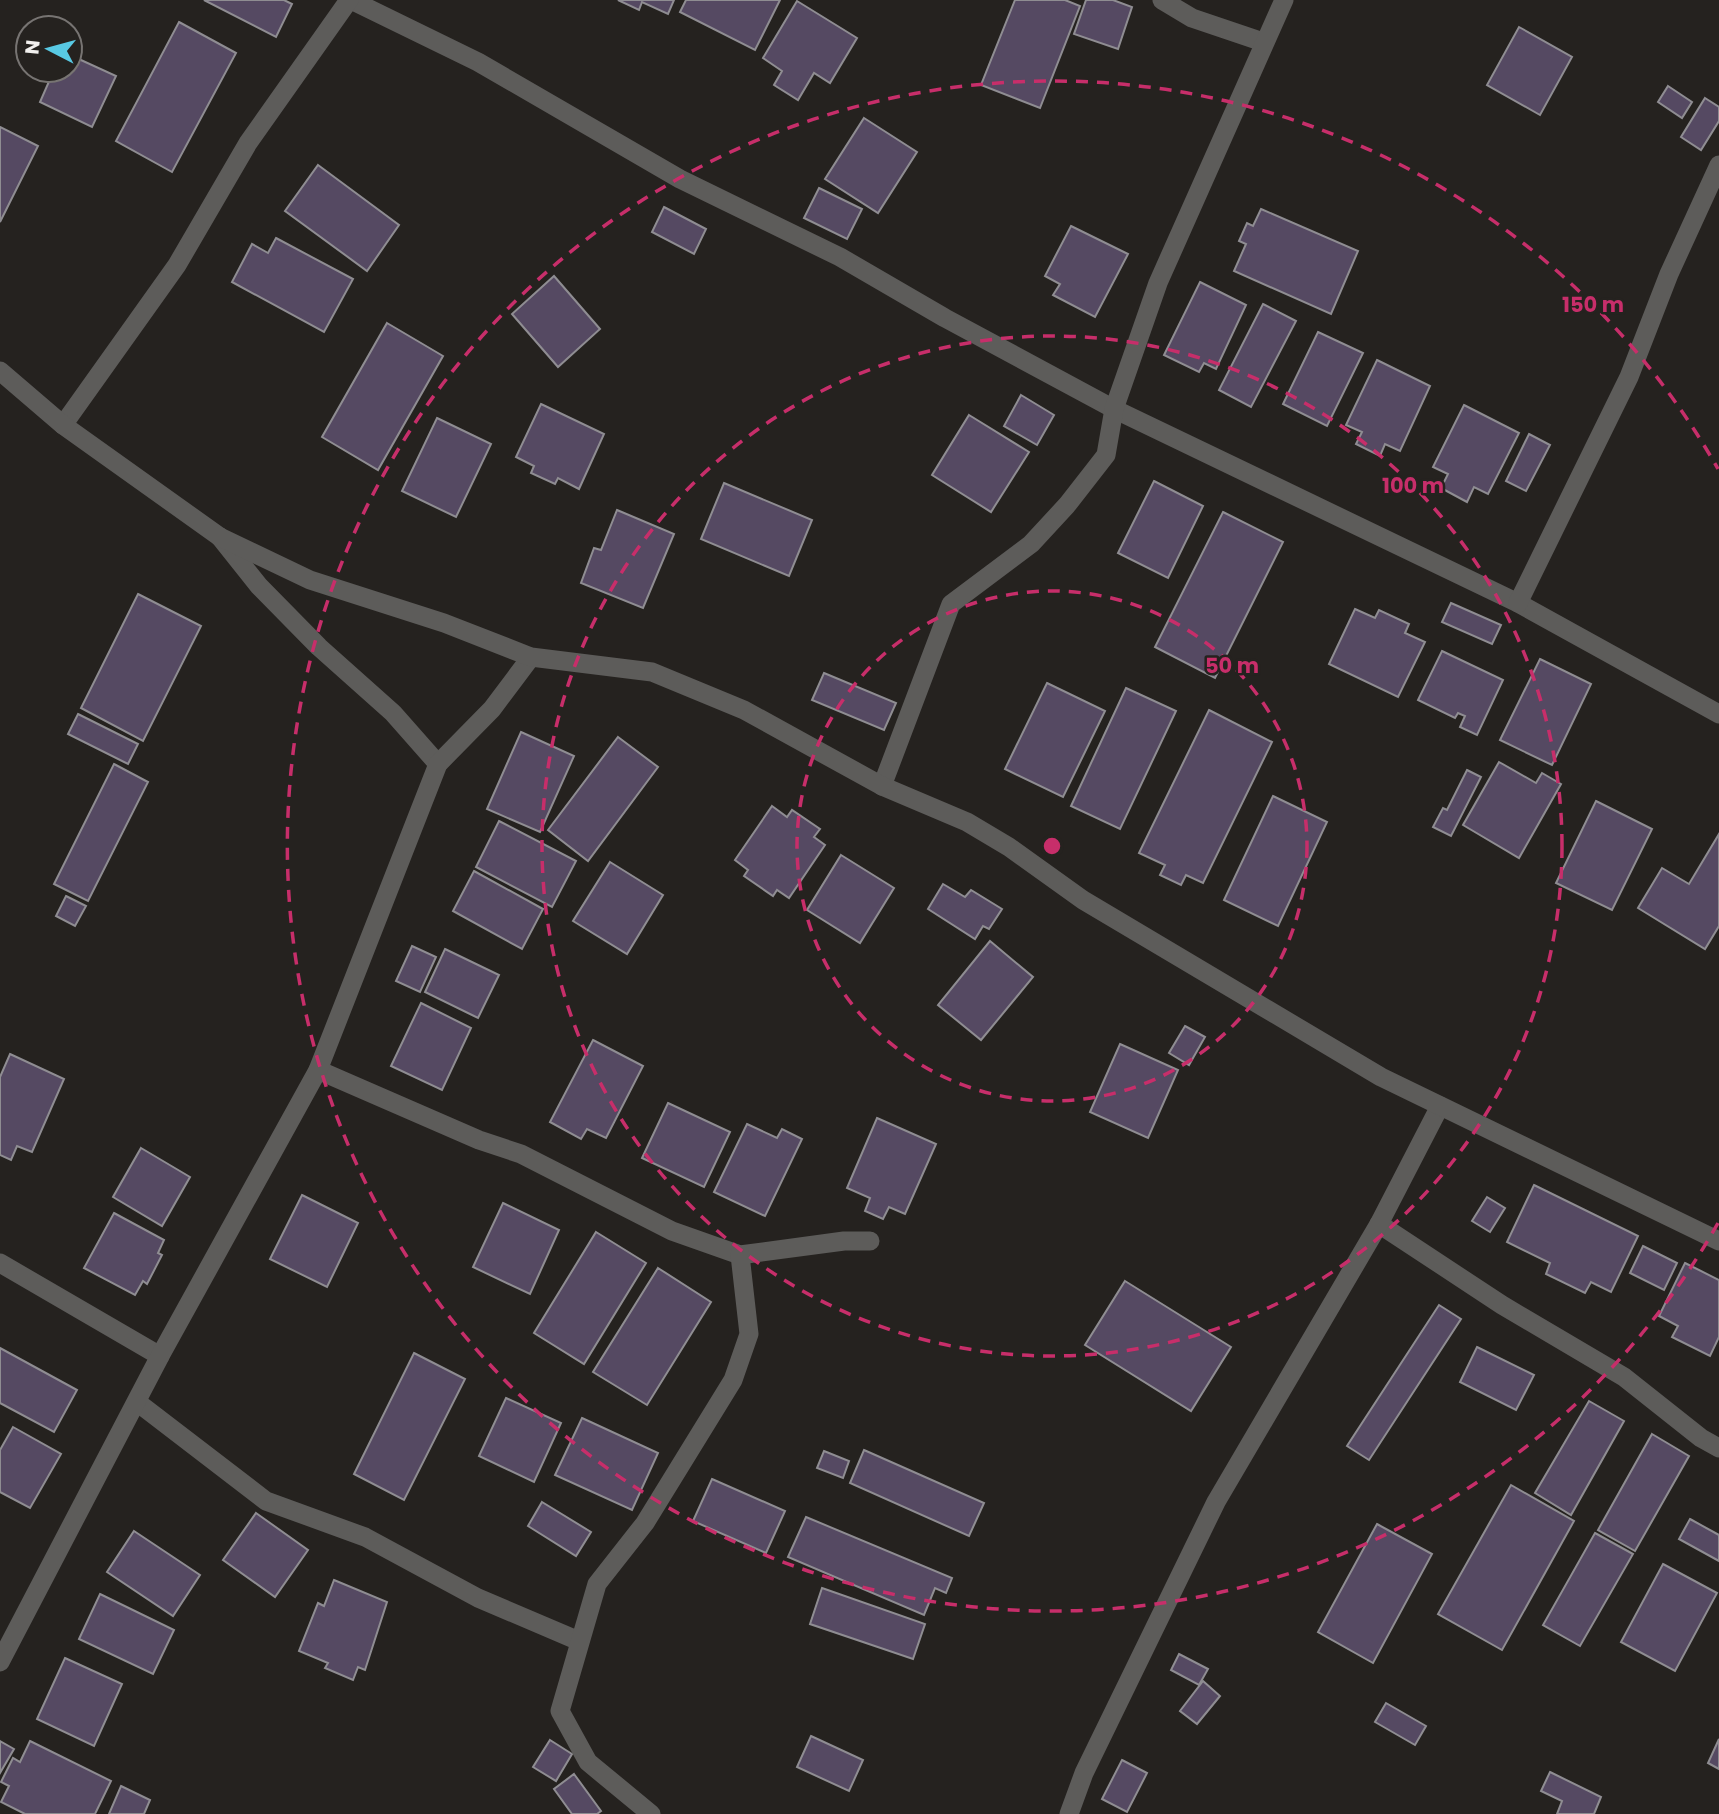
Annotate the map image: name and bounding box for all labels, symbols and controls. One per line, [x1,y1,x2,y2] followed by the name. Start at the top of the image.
[14,14,84,84] north arrow
[18,39,47,56] text: N
[1562,290,1624,319] text: 150 m
[1382,471,1444,500] text: 100 m
[1205,651,1259,680] text: 50 m
[1040,834,1064,858] centre of rings

